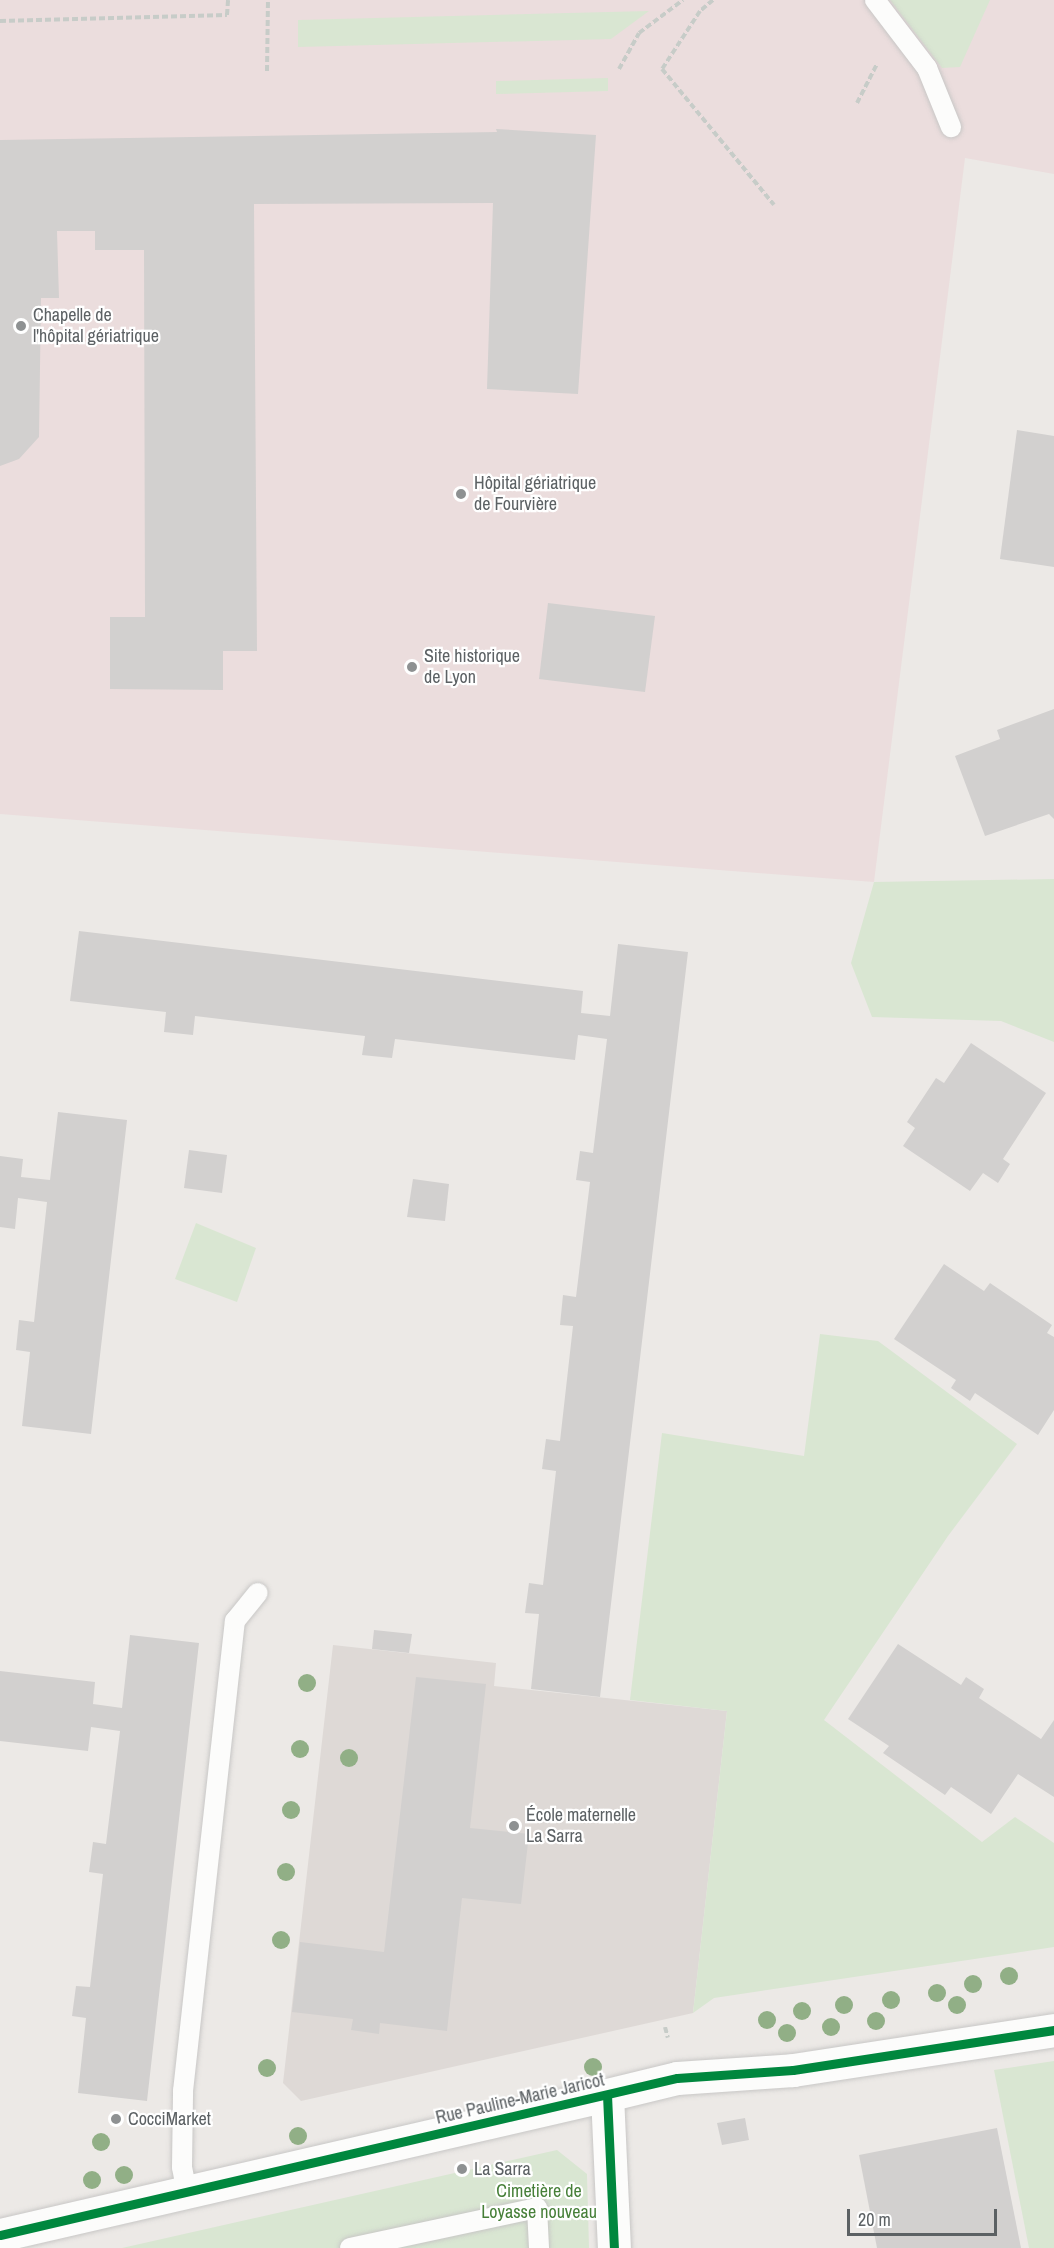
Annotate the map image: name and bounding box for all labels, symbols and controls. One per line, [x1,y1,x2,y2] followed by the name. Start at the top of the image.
[33,305,159,348] place label: Chapelle de l'hôpital gériatrique
[14,319,28,333] marker: Chapelle de l'hôpital gériatrique
[474,473,596,516] place label: Hôpital gériatrique de Fourvière
[452,485,470,503] marker: Hôpital gériatrique de Fourvière
[424,646,520,688] place label: Site historique de Lyon
[405,660,419,674] marker: Site historique de Lyon
[526,1805,636,1848] place label: École maternelle La Sarra
[507,1819,521,1833] marker: École maternelle La Sarra
[434,2069,606,2129] street label: Rue Pauline-Marie Jaricot
[128,2108,211,2130] place label: CocciMarket
[109,2112,123,2126] marker: CocciMarket
[474,2158,531,2180] place label: La Sarra
[455,2162,469,2176] marker: La Sarra
[481,2181,597,2224] park label: Cimetière de Loyasse nouveau
[850,2197,1000,2235] scale bar
[858,2207,891,2232] text: 20 m

